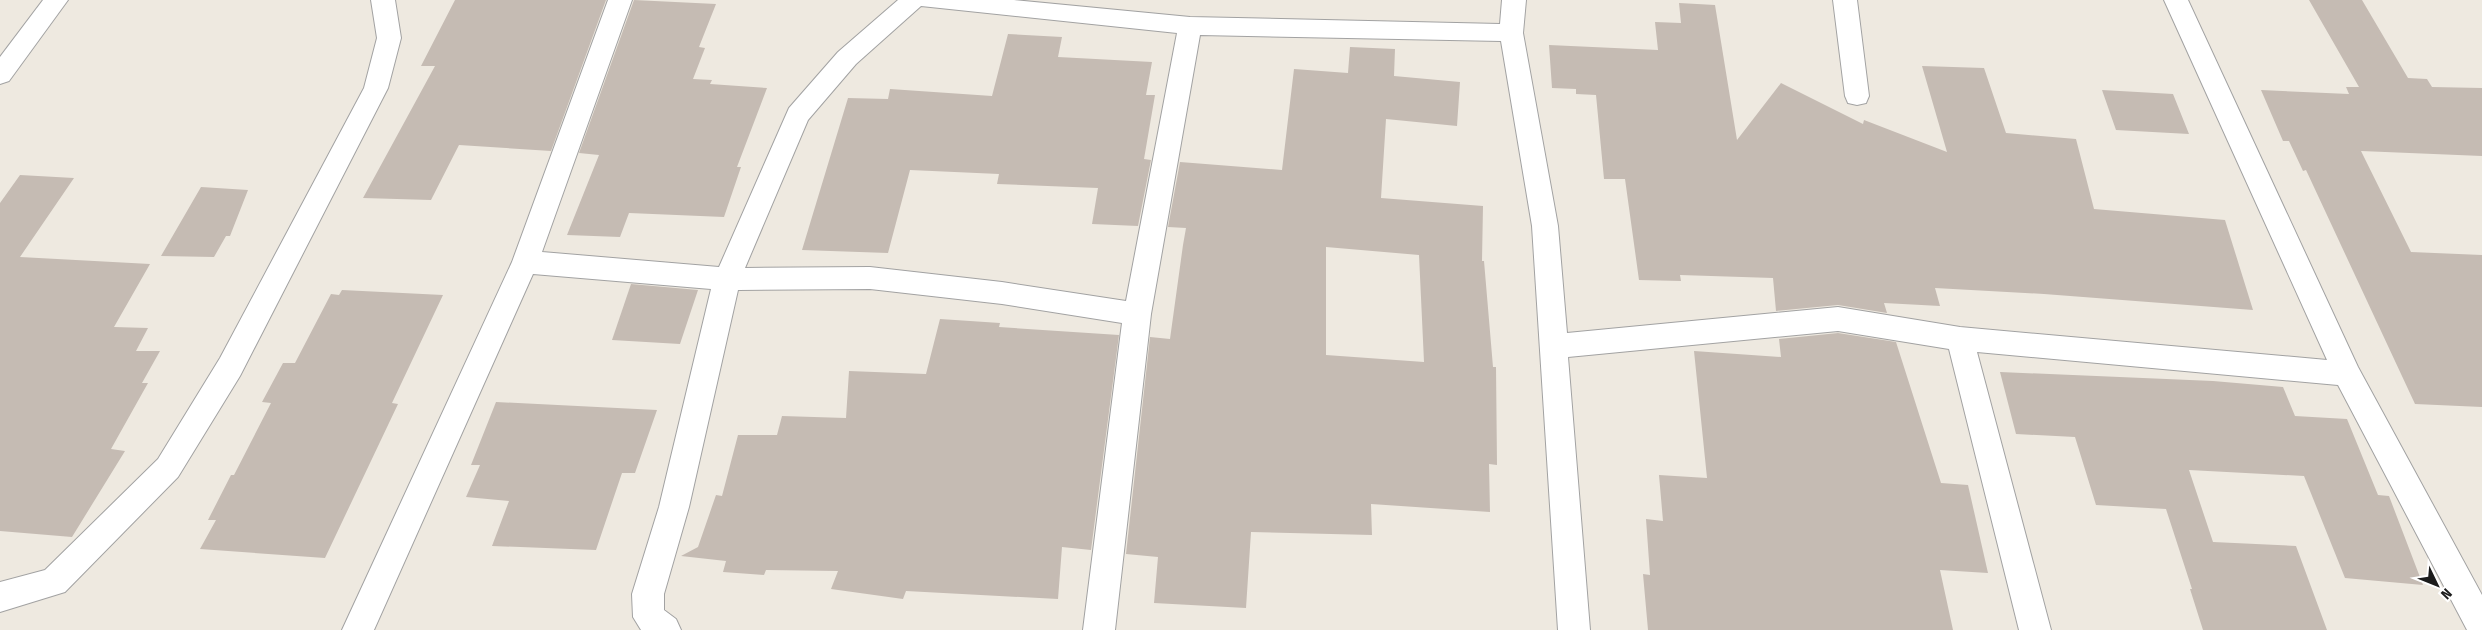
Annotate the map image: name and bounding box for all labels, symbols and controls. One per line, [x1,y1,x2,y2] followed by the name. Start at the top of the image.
[2412,560,2462,610] north arrow
[2437,585,2455,602] text: N

